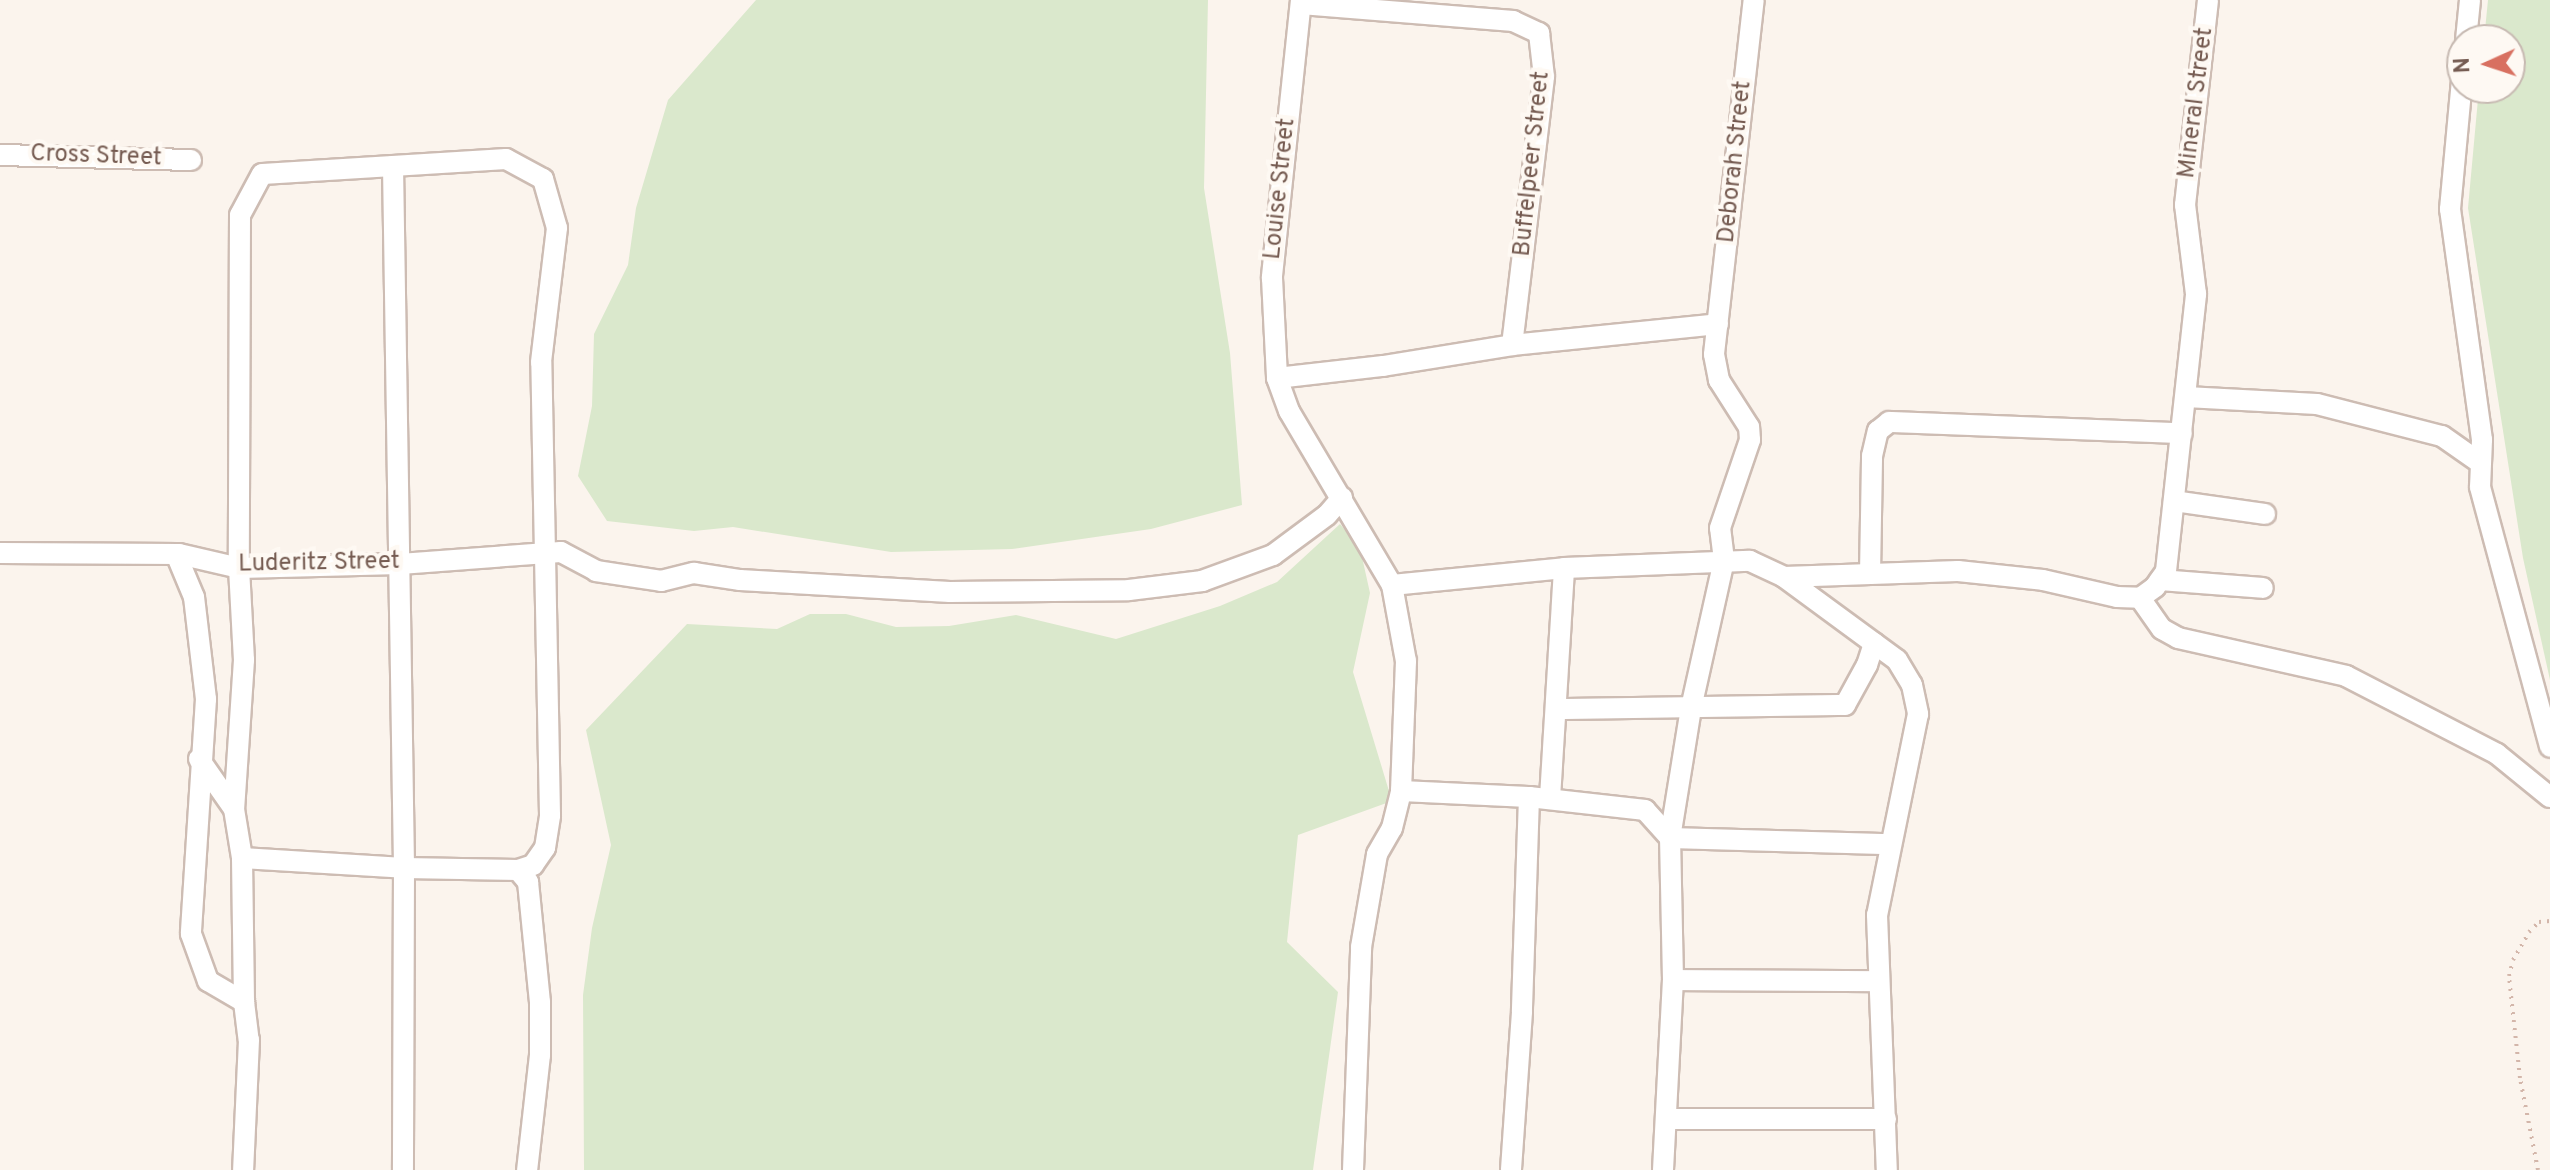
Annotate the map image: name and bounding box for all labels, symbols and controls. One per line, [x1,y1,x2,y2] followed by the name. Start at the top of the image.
[2446,24,2526,104] north arrow
[2173,26,2221,180] street label: Mineral Street
[2450,57,2477,74] text: N
[1509,70,1557,258] street label: Buffelpeer Street
[1713,79,1759,245] street label: Deborah Street
[1259,117,1303,261] street label: Louise Street
[30,140,162,174] street label: Cross Street
[238,548,400,580] street label: Luderitz Street

